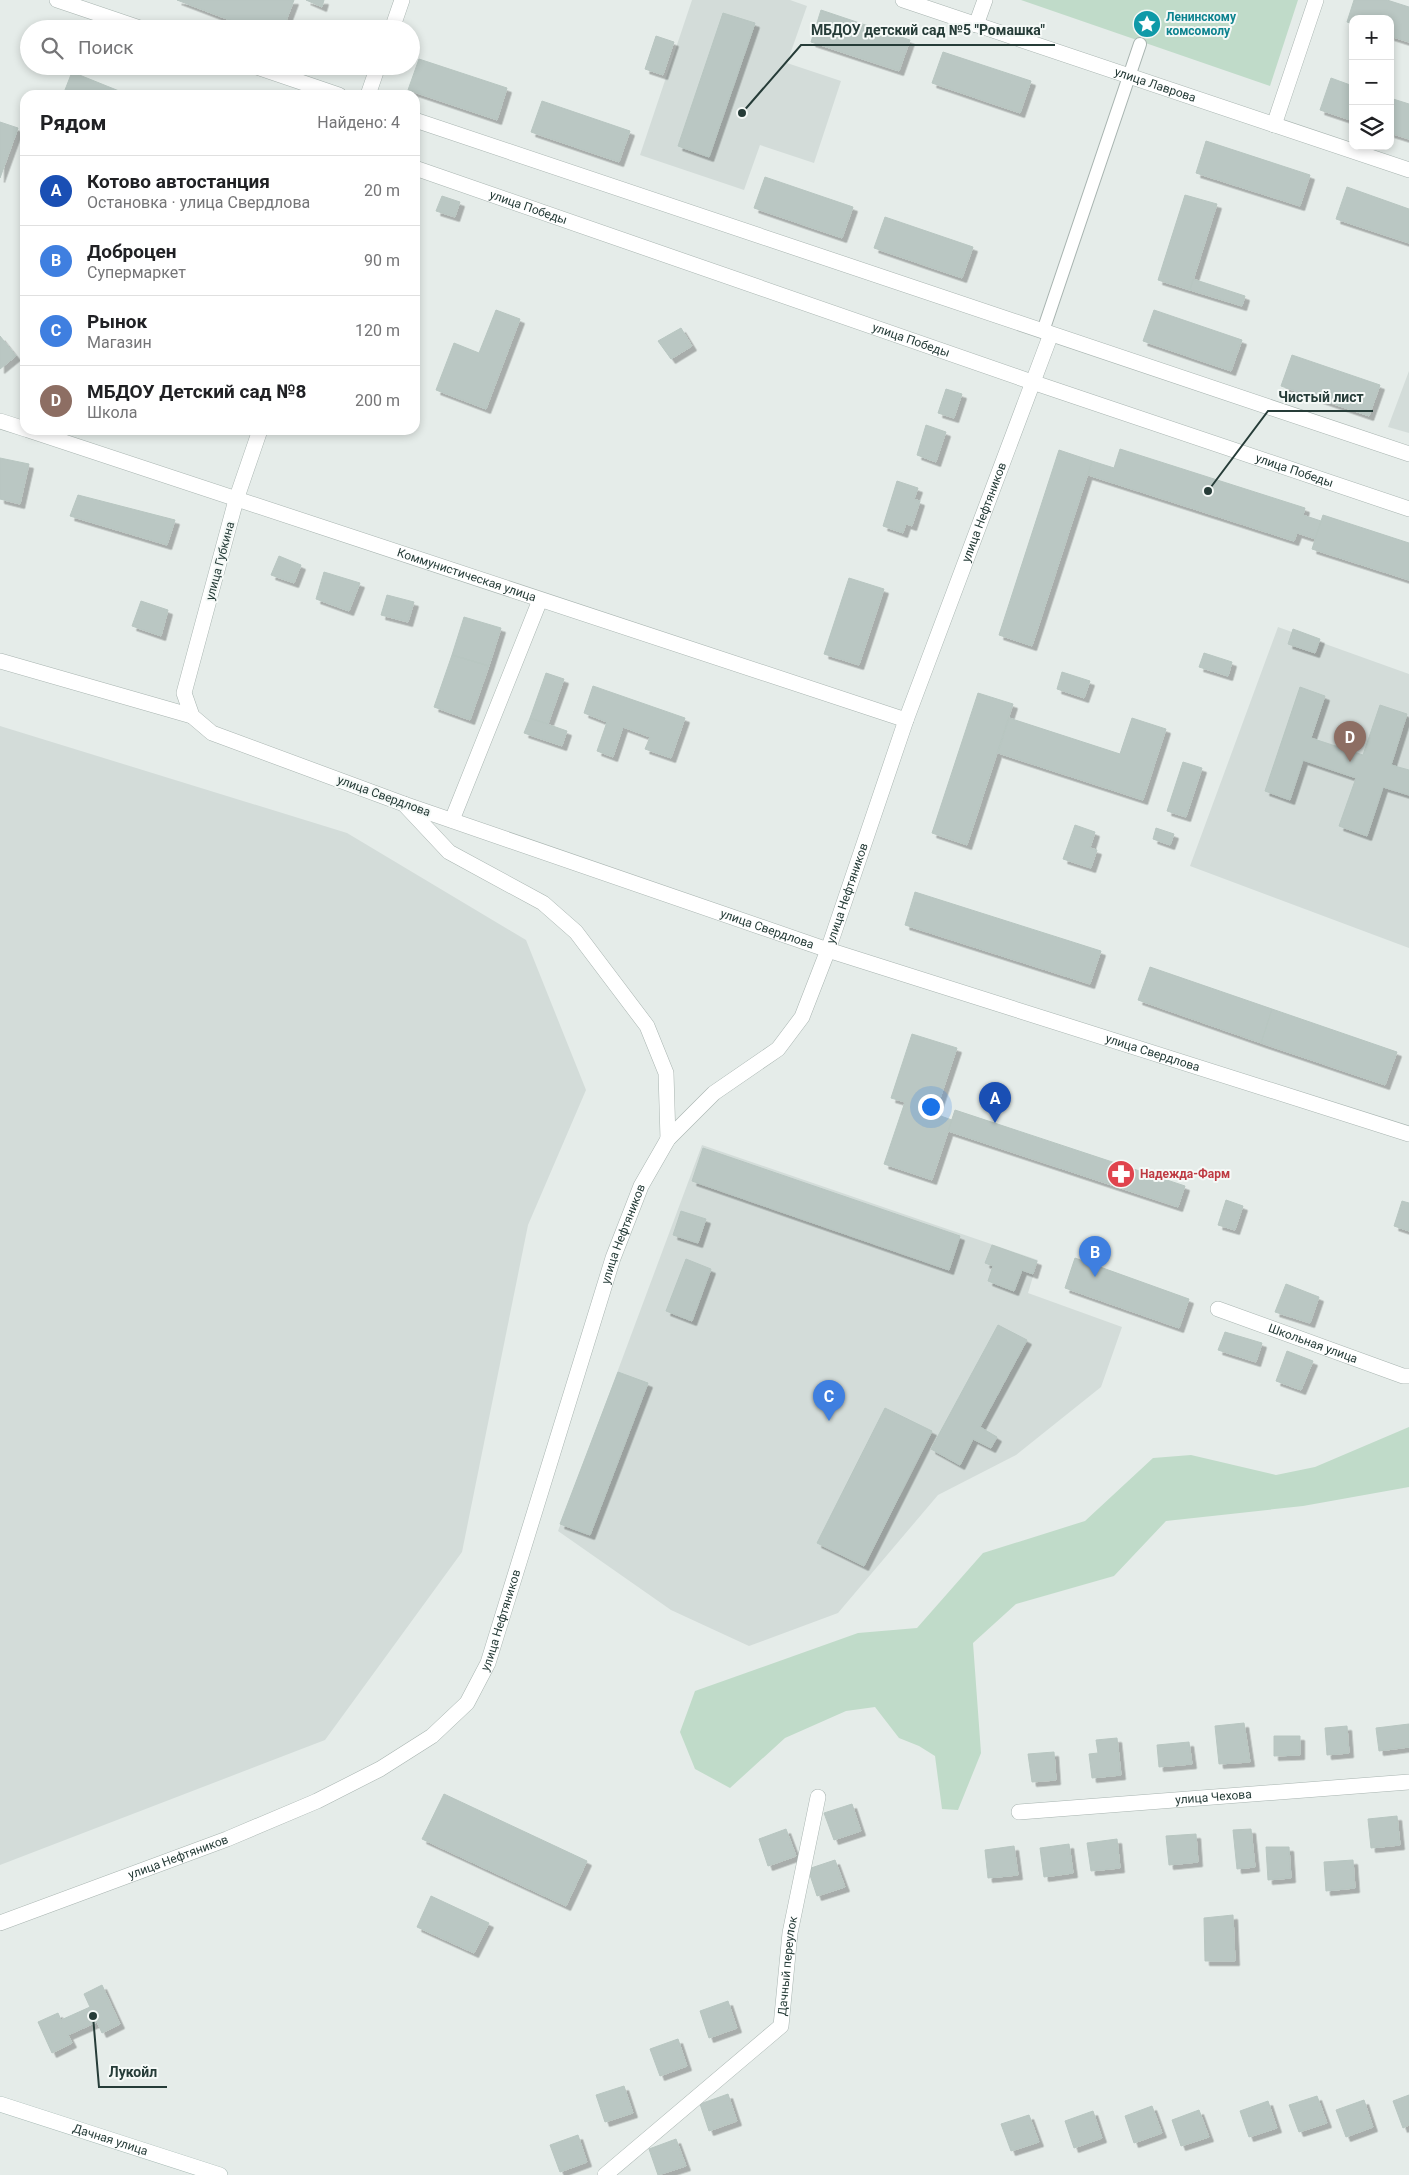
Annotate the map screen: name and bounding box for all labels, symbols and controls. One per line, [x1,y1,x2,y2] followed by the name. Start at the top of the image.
[1132,9,1162,39] place icon: Ленинскому комсомолу
[1166,10,1237,38] place label: Ленинскому комсомолу
[1349,15,1394,150] map controls
[1349,15,1394,60] button: +
[801,16,1055,45] callout: МБДОУ детский сад №5 "Ромашка"
[20,20,420,75] search box
[811,22,1046,38] text: МБДОУ детский сад №5 "Ромашка"
[38,34,66,62] icon: search
[78,36,134,59] text: Поиск
[1349,60,1394,105] button: −
[1113,65,1198,105] street label: улица Лаврова
[1349,105,1394,150] button: layers
[40,111,106,135] text: Рядом
[317,113,400,132] text: Найдено: 4
[87,170,270,193] text: Котово автостанция
[51,181,61,200] text: A
[364,181,400,200] text: 20 m
[488,187,569,227] street label: улица Победы
[87,193,310,212] text: Остановка · улица Свердлова
[87,240,177,263] text: Доброцен
[51,251,61,270] text: B
[364,251,400,270] text: 90 m
[87,263,186,282] text: Супермаркет
[87,310,147,333] text: Рынок
[870,320,952,360] street label: улица Победы
[51,321,61,340] text: C
[355,321,400,340] text: 120 m
[87,333,152,352] text: Магазин
[87,380,306,403] text: МБДОУ Детский сад №8
[1268,382,1373,411] callout: Чистый лист
[1278,389,1364,405] text: Чистый лист
[51,391,61,410] text: D
[355,391,400,410] text: 200 m
[87,403,138,422] text: Школа
[1254,451,1335,490] street label: улица Победы
[959,460,1009,564] street label: улица Нефтяников
[203,520,237,602] street label: улица Губкина
[395,545,538,604] street label: Коммунистическая улица
[1334,721,1366,762] pin: D
[336,773,432,819] street label: улица Свердлова
[824,841,871,946] street label: улица Нефтяников
[718,906,816,952] street label: улица Свердлова
[1104,1031,1202,1074] street label: улица Свердлова
[979,1082,1011,1123] pin: A
[918,1094,944,1120] your location
[1106,1159,1136,1189] pharmacy icon: Надежда-Фарм
[1140,1167,1230,1181] place label: Надежда-Фарм
[598,1182,648,1286] street label: улица Нефтяников
[1079,1236,1111,1277] pin: B
[1266,1321,1359,1366] street label: Школьная улица
[813,1380,845,1421] pin: C
[478,1568,523,1673] street label: улица Нефтяников
[1175,1787,1252,1807] street label: улица Чехова
[126,1832,230,1882] street label: улица Нефтяников
[775,1914,800,2016] street label: Дачный переулок
[99,2058,167,2087] callout: Лукойл
[109,2064,157,2080] text: Лукойл
[71,2121,150,2158] street label: Дачная улица

